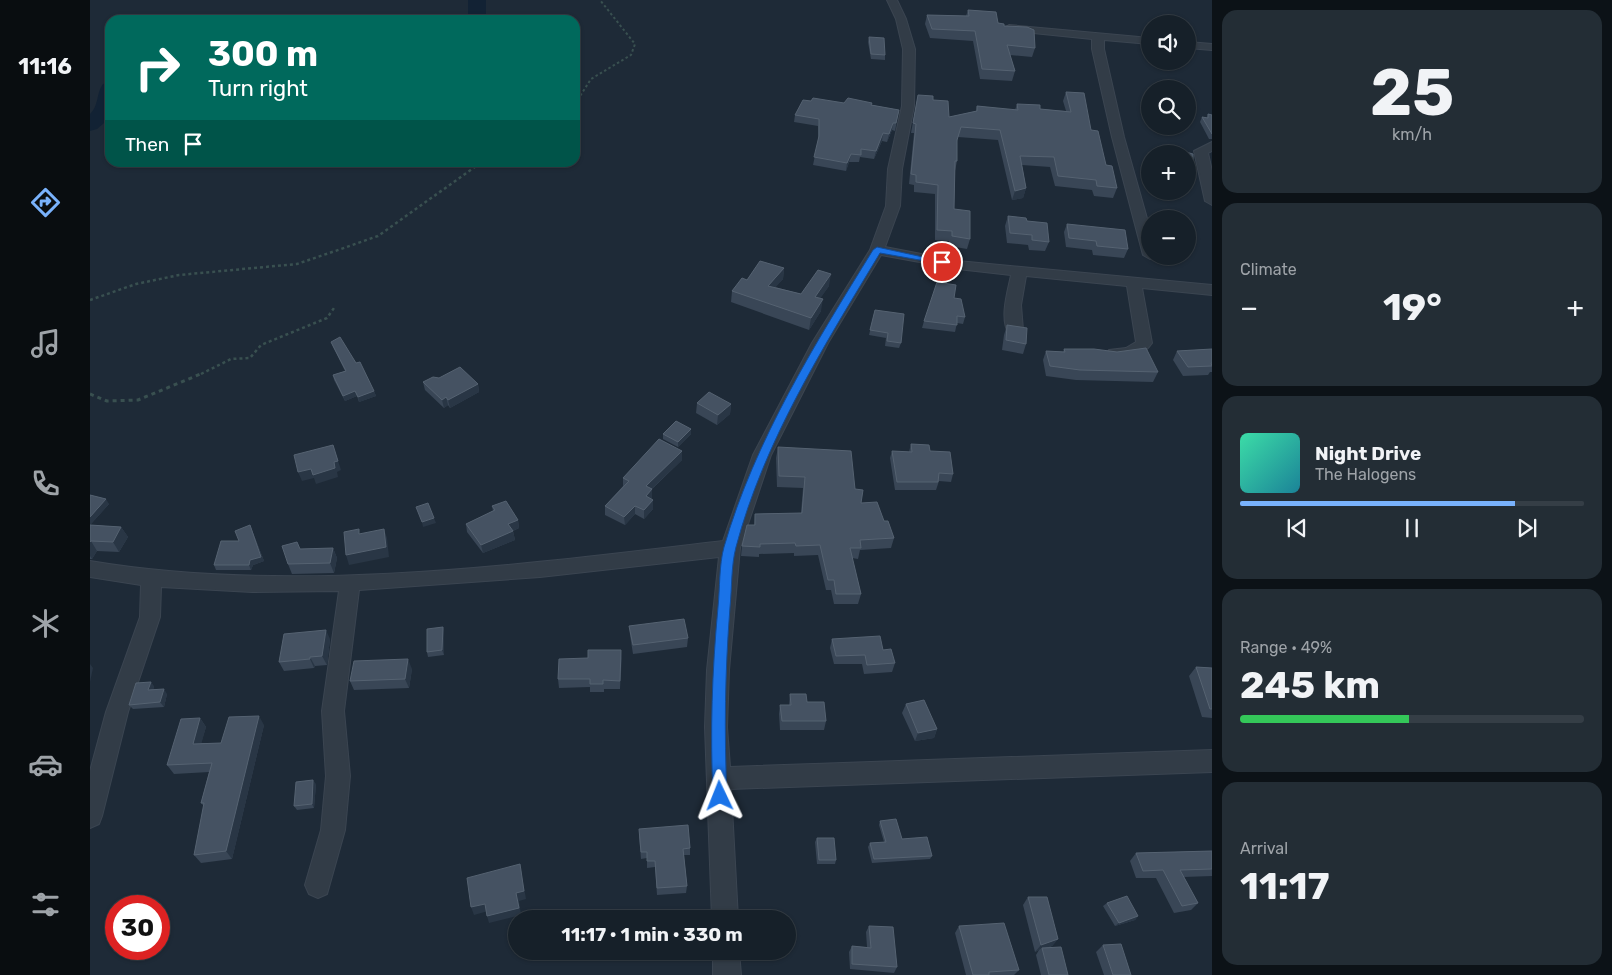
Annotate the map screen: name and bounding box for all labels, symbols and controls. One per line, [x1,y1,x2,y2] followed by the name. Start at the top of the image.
[1141,15,1196,265] map controls
[1141,15,1196,70] button: sound
[208,33,318,75] text: 300 m
[125,35,190,100] icon: right
[18,53,72,80] text: 11:16
[1370,54,1454,131] text: 25
[208,75,308,102] text: Turn right
[1141,80,1196,135] button: search
[1392,125,1432,144] text: km/h
[179,130,207,158] icon: arrive
[125,133,169,156] text: Then
[1141,145,1196,200] button: +
[28,185,63,220] icon: directions
[1141,210,1196,265] button: −
[921,241,963,283] pin
[928,248,956,276] icon: arrive
[1240,260,1297,279] text: Climate
[1383,284,1442,330] text: 19°
[1240,291,1258,324] text: −
[1567,291,1584,324] text: +
[28,326,63,361] icon: music
[1315,442,1421,465] text: Night Drive
[1315,465,1416,484] text: The Halogens
[28,466,63,501] icon: phone
[1283,514,1311,542] icon: previous
[1398,514,1426,542] icon: pause
[1513,514,1541,542] icon: next
[28,606,63,641] icon: climate
[1240,638,1332,657] text: Range · 49%
[1240,662,1380,708] text: 245 km
[28,747,63,782] icon: car
[693,769,745,821] position arrow
[1240,839,1288,858] text: Arrival
[1240,863,1330,909] text: 11:17
[28,887,63,922] icon: filters
[105,895,170,960] speed limit sign: 30
[561,923,743,946] text: 11:17 · 1 min · 330 m

